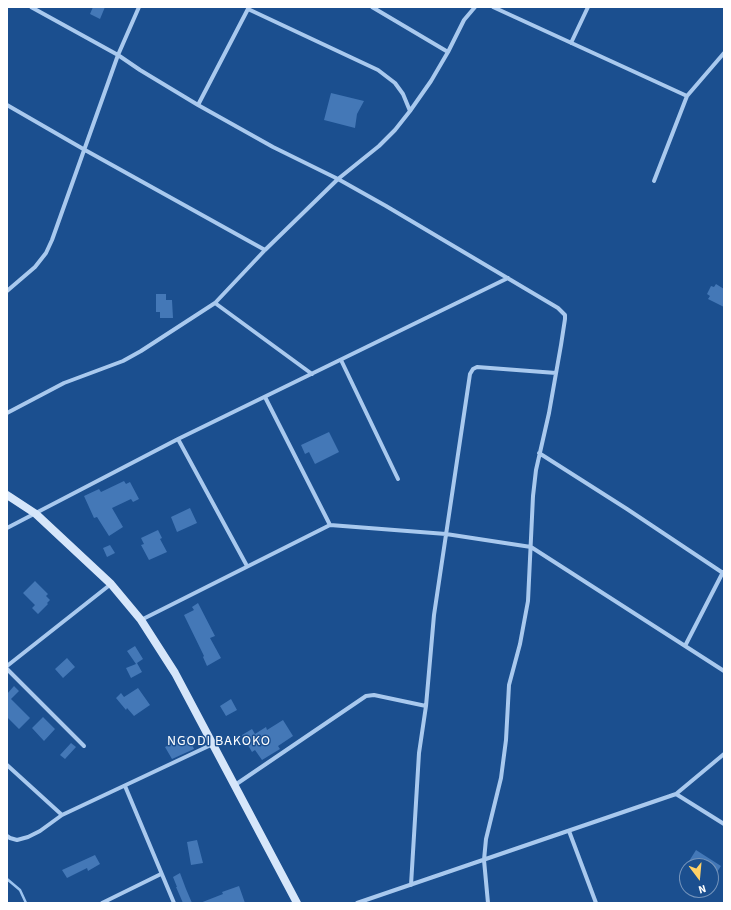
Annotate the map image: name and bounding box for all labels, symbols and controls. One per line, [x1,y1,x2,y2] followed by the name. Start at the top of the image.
[167,734,271,750] district label: NGODI BAKOKO
[679,858,719,898] north arrow
[697,881,708,897] text: N

